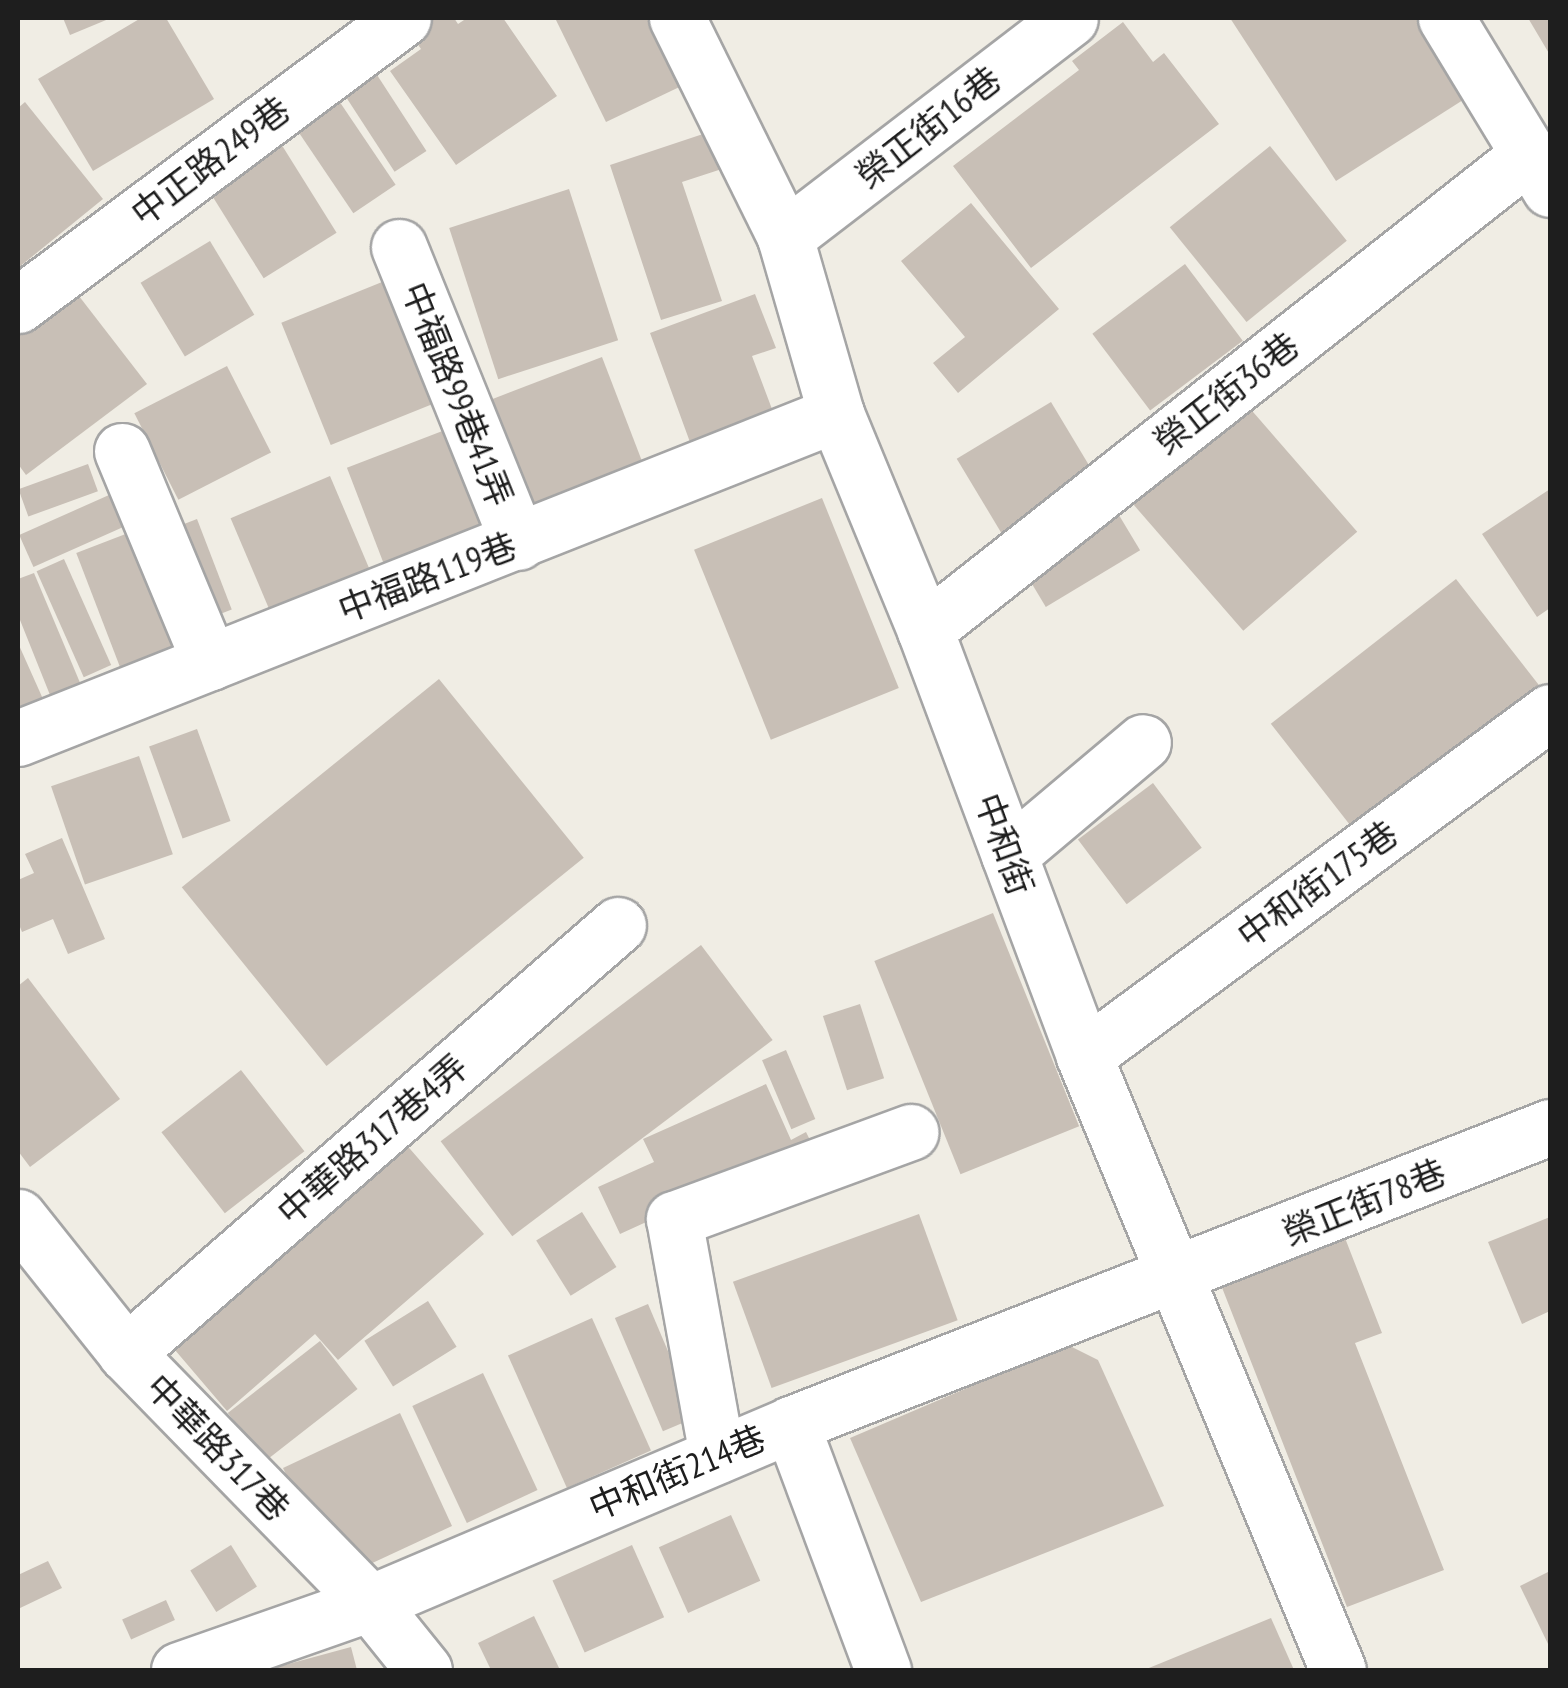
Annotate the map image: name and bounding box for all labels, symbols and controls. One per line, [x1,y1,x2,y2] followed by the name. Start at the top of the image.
[847,58,1009,196] street label: 榮正街16巷
[123,88,297,234] street label: 中正路249巷
[394,276,522,512] street label: 中福路99巷41弄
[1145,324,1307,462] street label: 榮正街36巷
[332,524,522,630] street label: 中福路119巷
[967,787,1043,901] street label: 中和街
[1229,812,1405,956] street label: 中和街175巷
[268,1045,476,1233] street label: 中華路317巷4弄
[1277,1150,1451,1254] street label: 榮正街78巷
[138,1365,298,1529] street label: 中華路317巷
[583,1416,771,1528] street label: 中和街214巷

